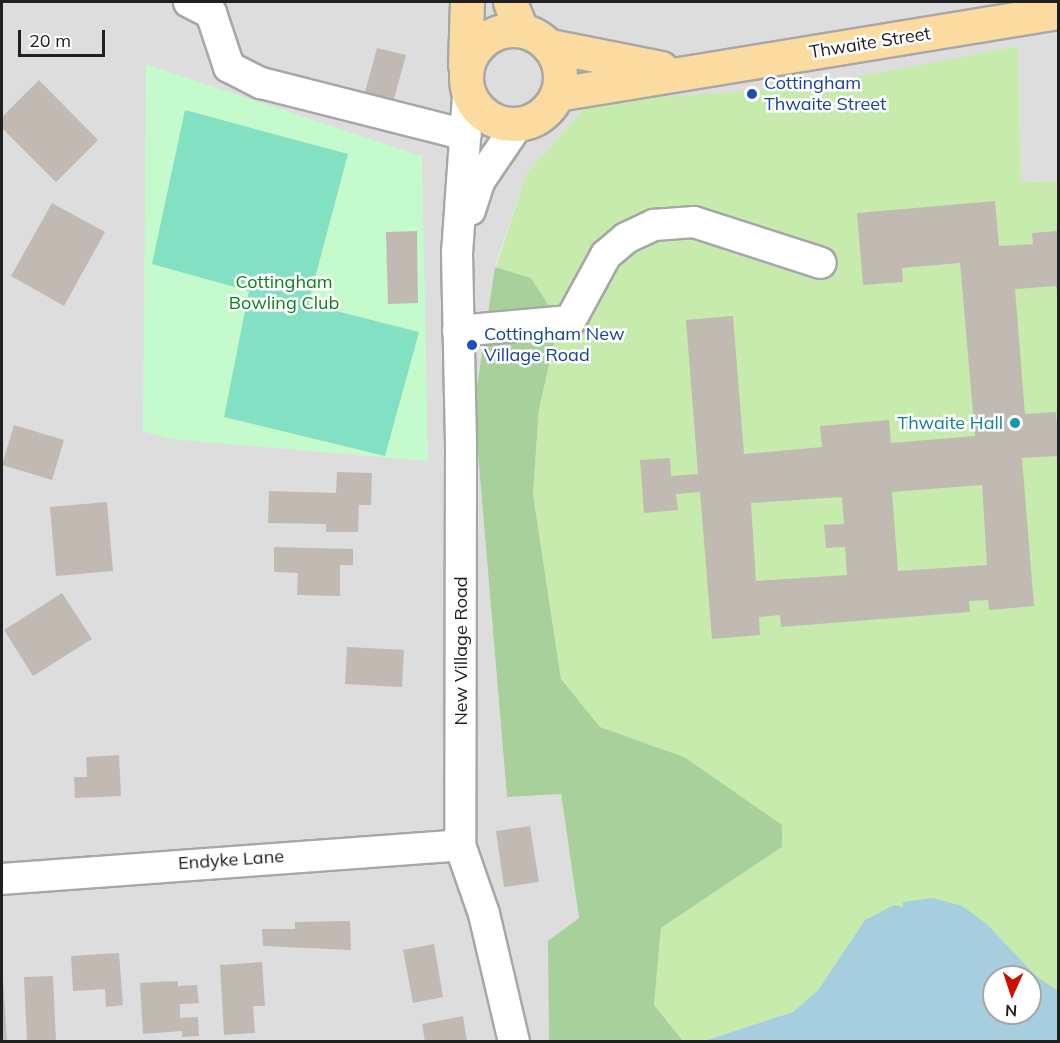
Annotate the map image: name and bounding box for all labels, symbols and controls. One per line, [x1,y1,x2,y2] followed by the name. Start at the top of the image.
[21,18,108,56] scale bar
[808,23,932,63] street label: Thwaite Street
[29,29,71,52] text: 20 m
[764,73,886,116] place label: Cottingham Thwaite Street
[745,87,759,101] marker: Cottingham Thwaite Street
[229,272,339,314] park label: Cottingham Bowling Club
[484,324,625,366] place label: Cottingham New Village Road
[465,338,479,352] marker: Cottingham New Village Road
[897,412,1003,434] place label: Thwaite Hall
[1008,416,1022,430] marker: Thwaite Hall
[450,576,472,726] street label: New Village Road
[177,846,285,874] street label: Endyke Lane
[982,965,1042,1025] north arrow
[1005,1001,1018,1021] text: N

